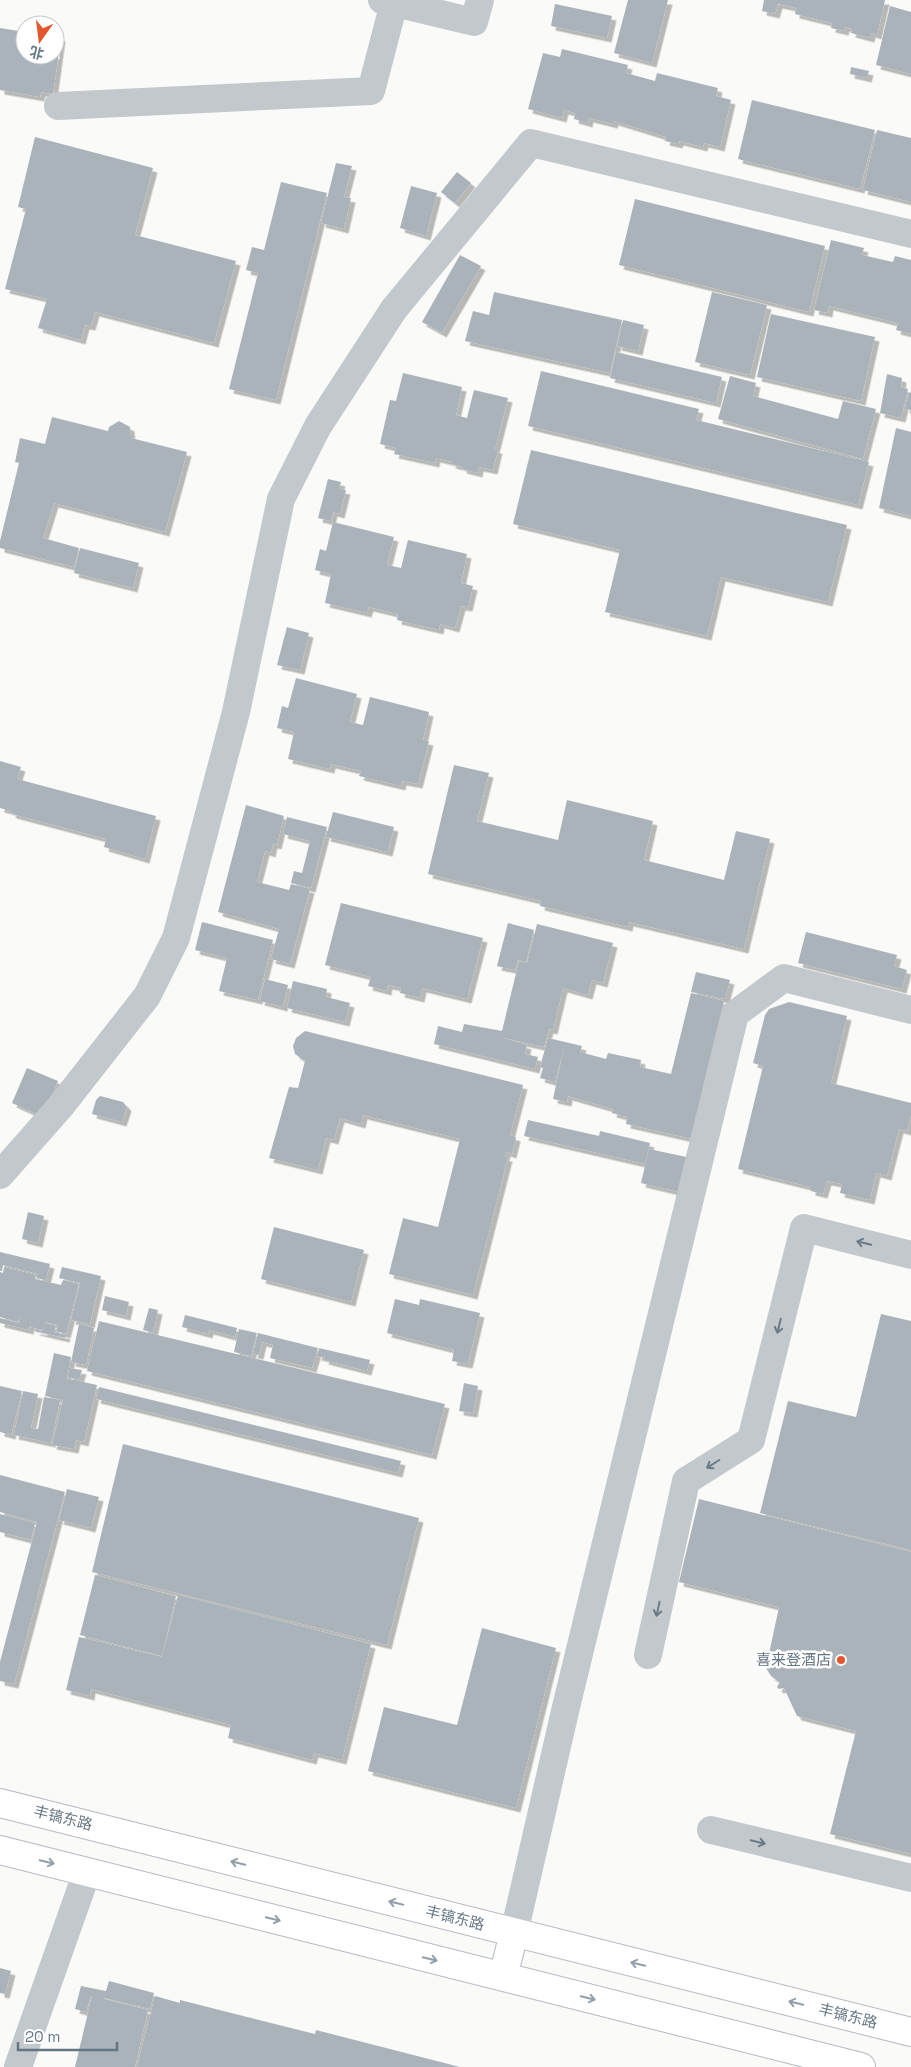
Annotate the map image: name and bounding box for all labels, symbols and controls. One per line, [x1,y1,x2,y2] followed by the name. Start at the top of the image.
[15,15,65,65] north arrow
[28,42,46,63] text: 北
[856,1238,872,1247] one-way arrow
[774,1318,784,1334] one-way arrow
[706,1459,720,1470] one-way arrow
[653,1600,663,1616] one-way arrow
[756,1650,831,1669] place label: 喜来登酒店
[835,1654,847,1666] marker: 喜来登酒店
[32,1801,95,1834] street label: 丰镐东路
[749,1837,765,1847] one-way arrow
[39,1857,55,1867] one-way arrow
[231,1858,247,1867] one-way arrow
[388,1898,404,1907] one-way arrow
[424,1901,487,1934] street label: 丰镐东路
[264,1914,280,1924] one-way arrow
[422,1954,438,1964] one-way arrow
[631,1959,647,1968] one-way arrow
[579,1994,595,2003] one-way arrow
[788,1998,804,2007] one-way arrow
[817,1999,880,2032] street label: 丰镐东路
[18,2020,116,2052] scale bar
[25,2027,60,2046] text: 20 m

